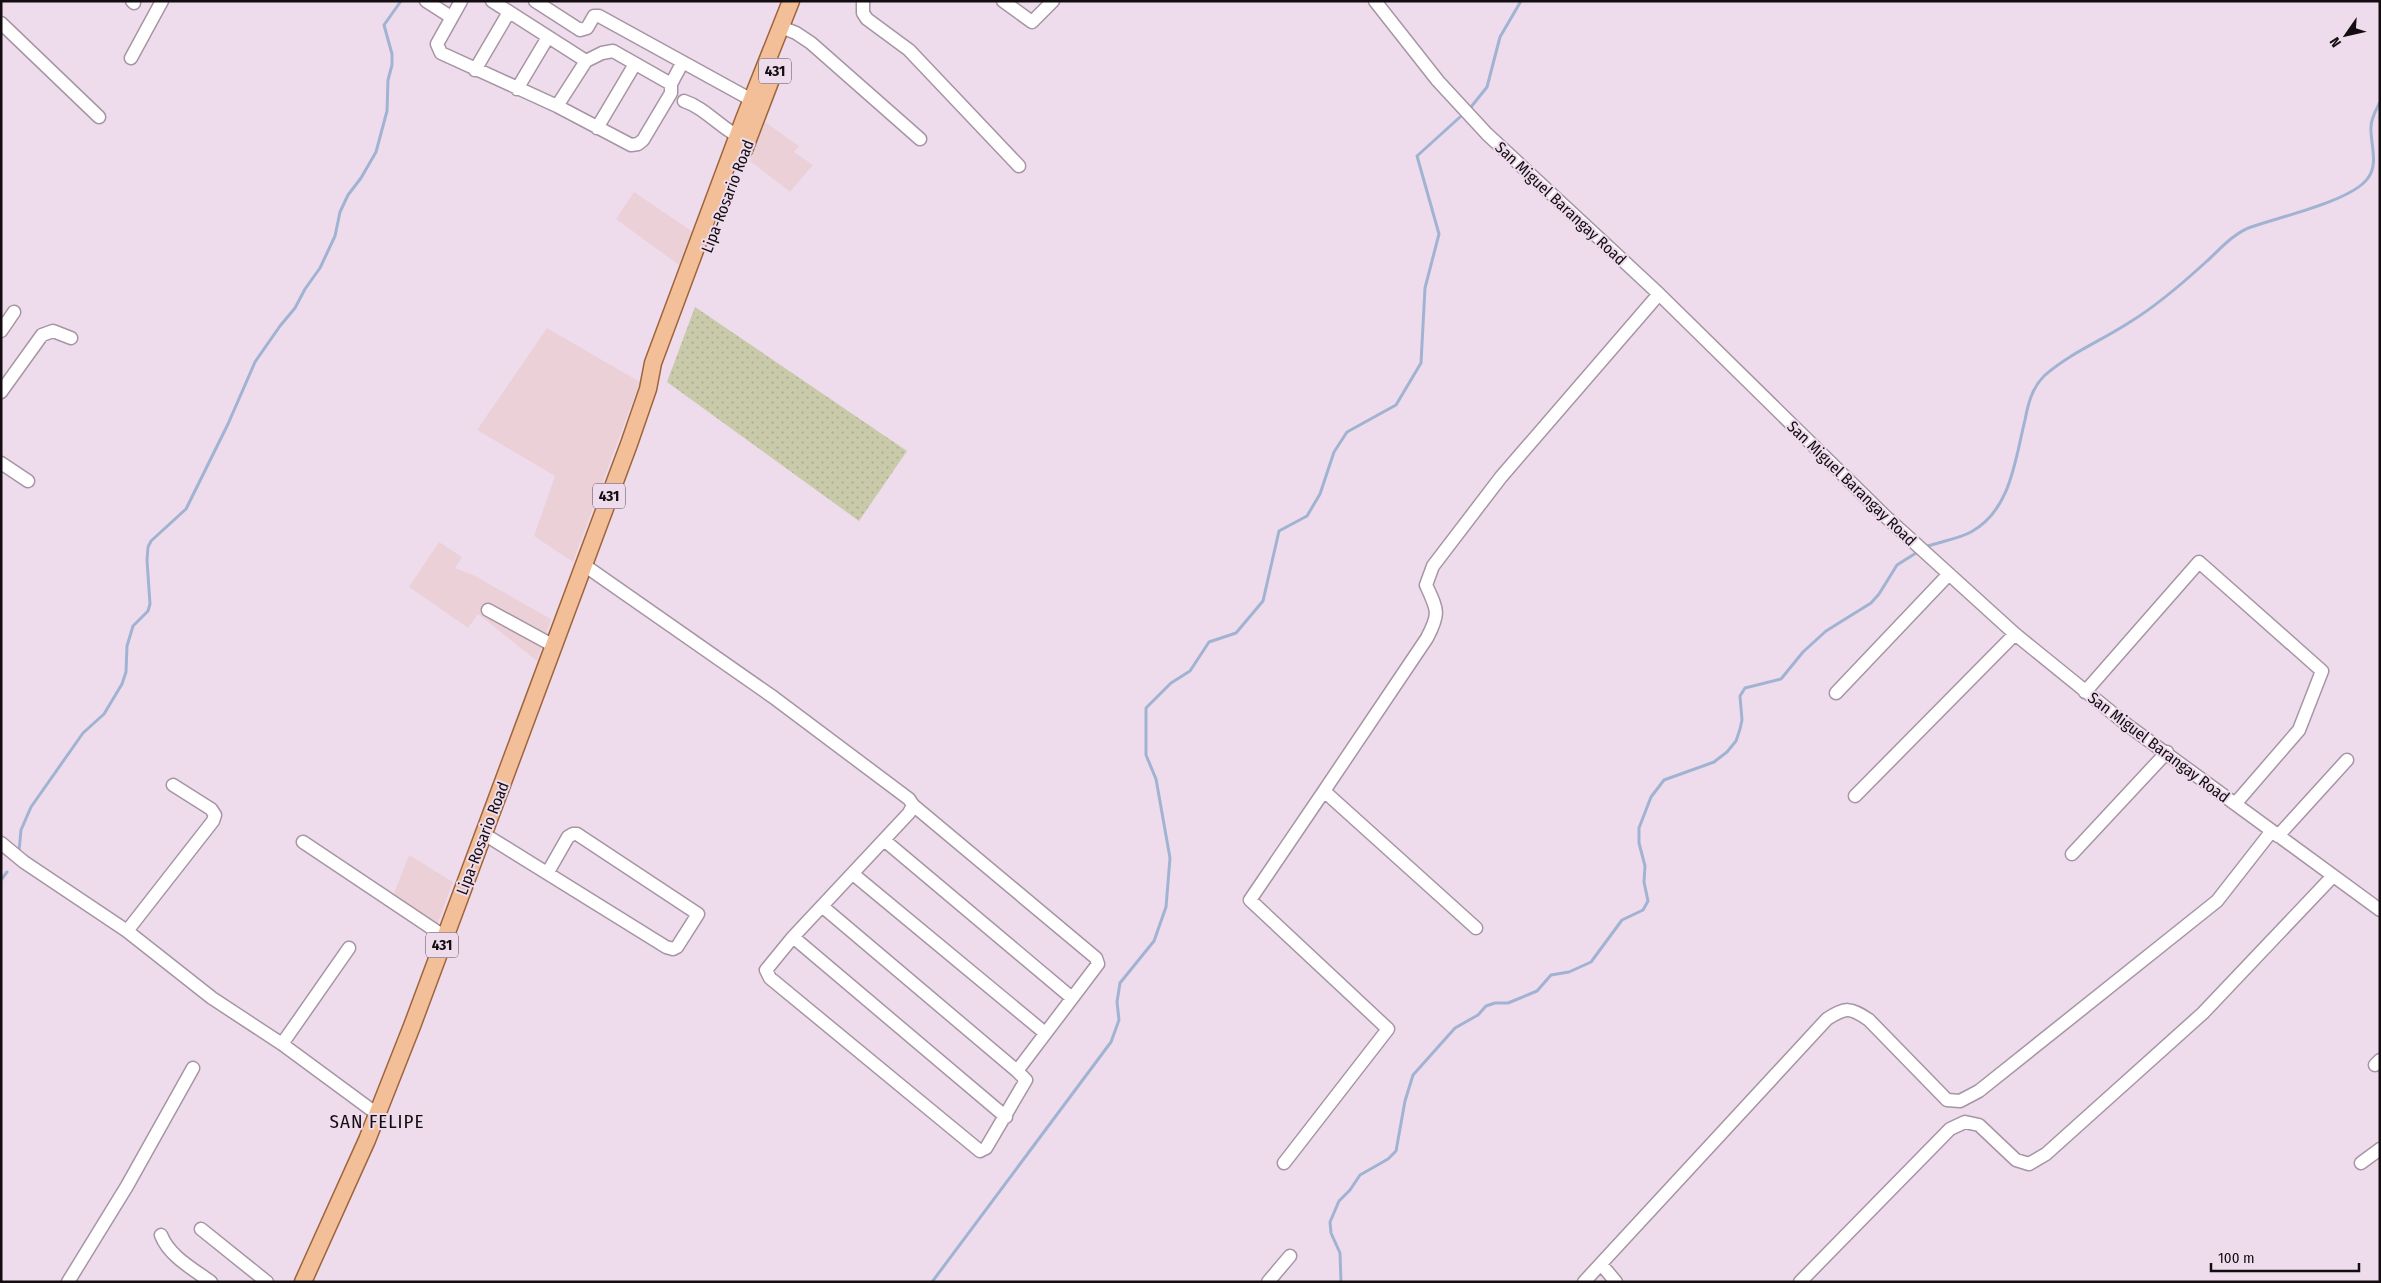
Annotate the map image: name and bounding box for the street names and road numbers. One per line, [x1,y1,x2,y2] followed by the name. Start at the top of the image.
[759,58,791,84] road number: 431
[697,137,758,255] street label: Lipa-Rosario Road
[1491,138,1630,269] street label: San Miguel Barangay Road
[1783,417,1920,550] street label: San Miguel Barangay Road
[593,484,625,508] road number: 431
[2084,688,2233,807] street label: San Miguel Barangay Road
[452,779,513,897] street label: Lipa-Rosario Road
[426,932,458,958] road number: 431

